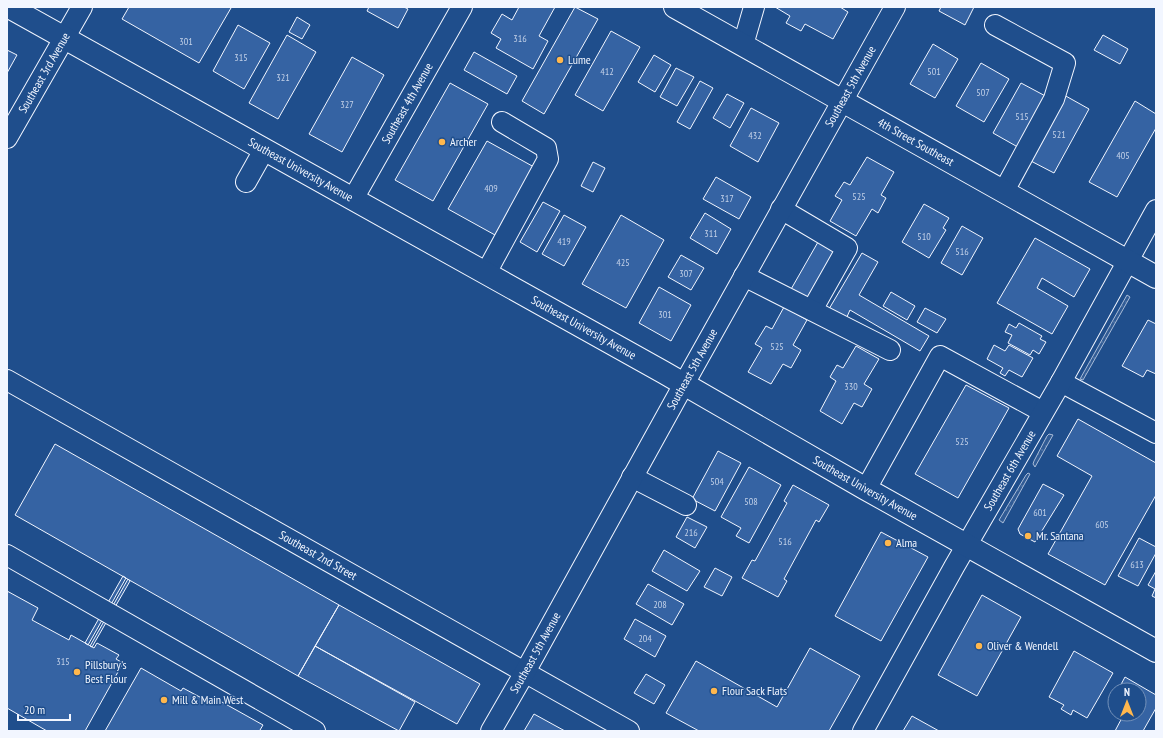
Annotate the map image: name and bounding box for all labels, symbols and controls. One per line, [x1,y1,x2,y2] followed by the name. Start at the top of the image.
[15,30,73,116] street label: Southeast 3rd Avenue
[513,32,527,45] house number: 316
[179,35,193,48] house number: 301
[821,43,879,129] street label: Southeast 5th Avenue
[234,51,248,64] house number: 315
[568,52,591,67] place label: Lume
[555,55,565,65] marker: Lume
[378,60,436,146] street label: Southeast 4th Avenue
[600,65,614,78] house number: 412
[927,65,941,78] house number: 501
[276,71,290,84] house number: 321
[976,86,990,99] house number: 507
[340,98,354,111] house number: 327
[1015,110,1029,123] house number: 515
[875,114,957,169] street label: 4th Street Southeast
[1052,128,1066,141] house number: 521
[748,129,762,142] house number: 432
[246,134,356,205] street label: Southeast University Avenue
[450,134,477,149] place label: Archer
[437,137,447,147] marker: Archer
[1116,149,1130,162] house number: 405
[484,182,498,195] house number: 409
[852,190,866,203] house number: 525
[720,192,734,205] house number: 317
[704,227,718,240] house number: 311
[917,230,931,243] house number: 510
[557,235,571,248] house number: 419
[955,245,969,258] house number: 516
[616,256,630,269] house number: 425
[679,267,693,280] house number: 307
[529,292,639,362] street label: Southeast University Avenue
[658,308,672,321] house number: 301
[663,326,720,412] street label: Southeast 5th Avenue
[770,340,784,353] house number: 525
[844,380,858,393] house number: 330
[980,427,1039,513] street label: Southeast 6th Avenue
[955,435,969,448] house number: 525
[810,452,920,523] street label: Southeast University Avenue
[710,475,724,488] house number: 504
[744,495,758,508] house number: 508
[1033,506,1047,519] house number: 601
[1095,518,1109,531] house number: 605
[684,526,698,539] house number: 216
[277,527,360,583] street label: Southeast 2nd Street
[1036,528,1084,543] place label: Mr. Santana
[1023,531,1033,541] marker: Mr. Santana
[778,535,792,548] house number: 516
[896,535,917,550] place label: Alma
[883,538,893,548] marker: Alma
[1130,558,1144,571] house number: 613
[653,598,667,611] house number: 208
[506,609,564,696] street label: Southeast 5th Avenue
[638,632,652,645] house number: 204
[987,638,1058,653] place label: Oliver & Wendell
[974,641,984,651] marker: Oliver & Wendell
[56,655,70,668] house number: 315
[85,657,128,686] place label: Pillsbury's Best Flour
[72,667,82,677] marker: Pillsbury's Best Flour
[1107,682,1147,722] north arrow
[722,683,787,698] place label: Flour Sack Flats
[1124,685,1130,699] text: N
[709,686,719,696] marker: Flour Sack Flats
[172,692,244,707] place label: Mill & Main West
[159,695,169,705] marker: Mill & Main West
[18,696,70,722] scale bar
[24,702,45,717] text: 20 m

